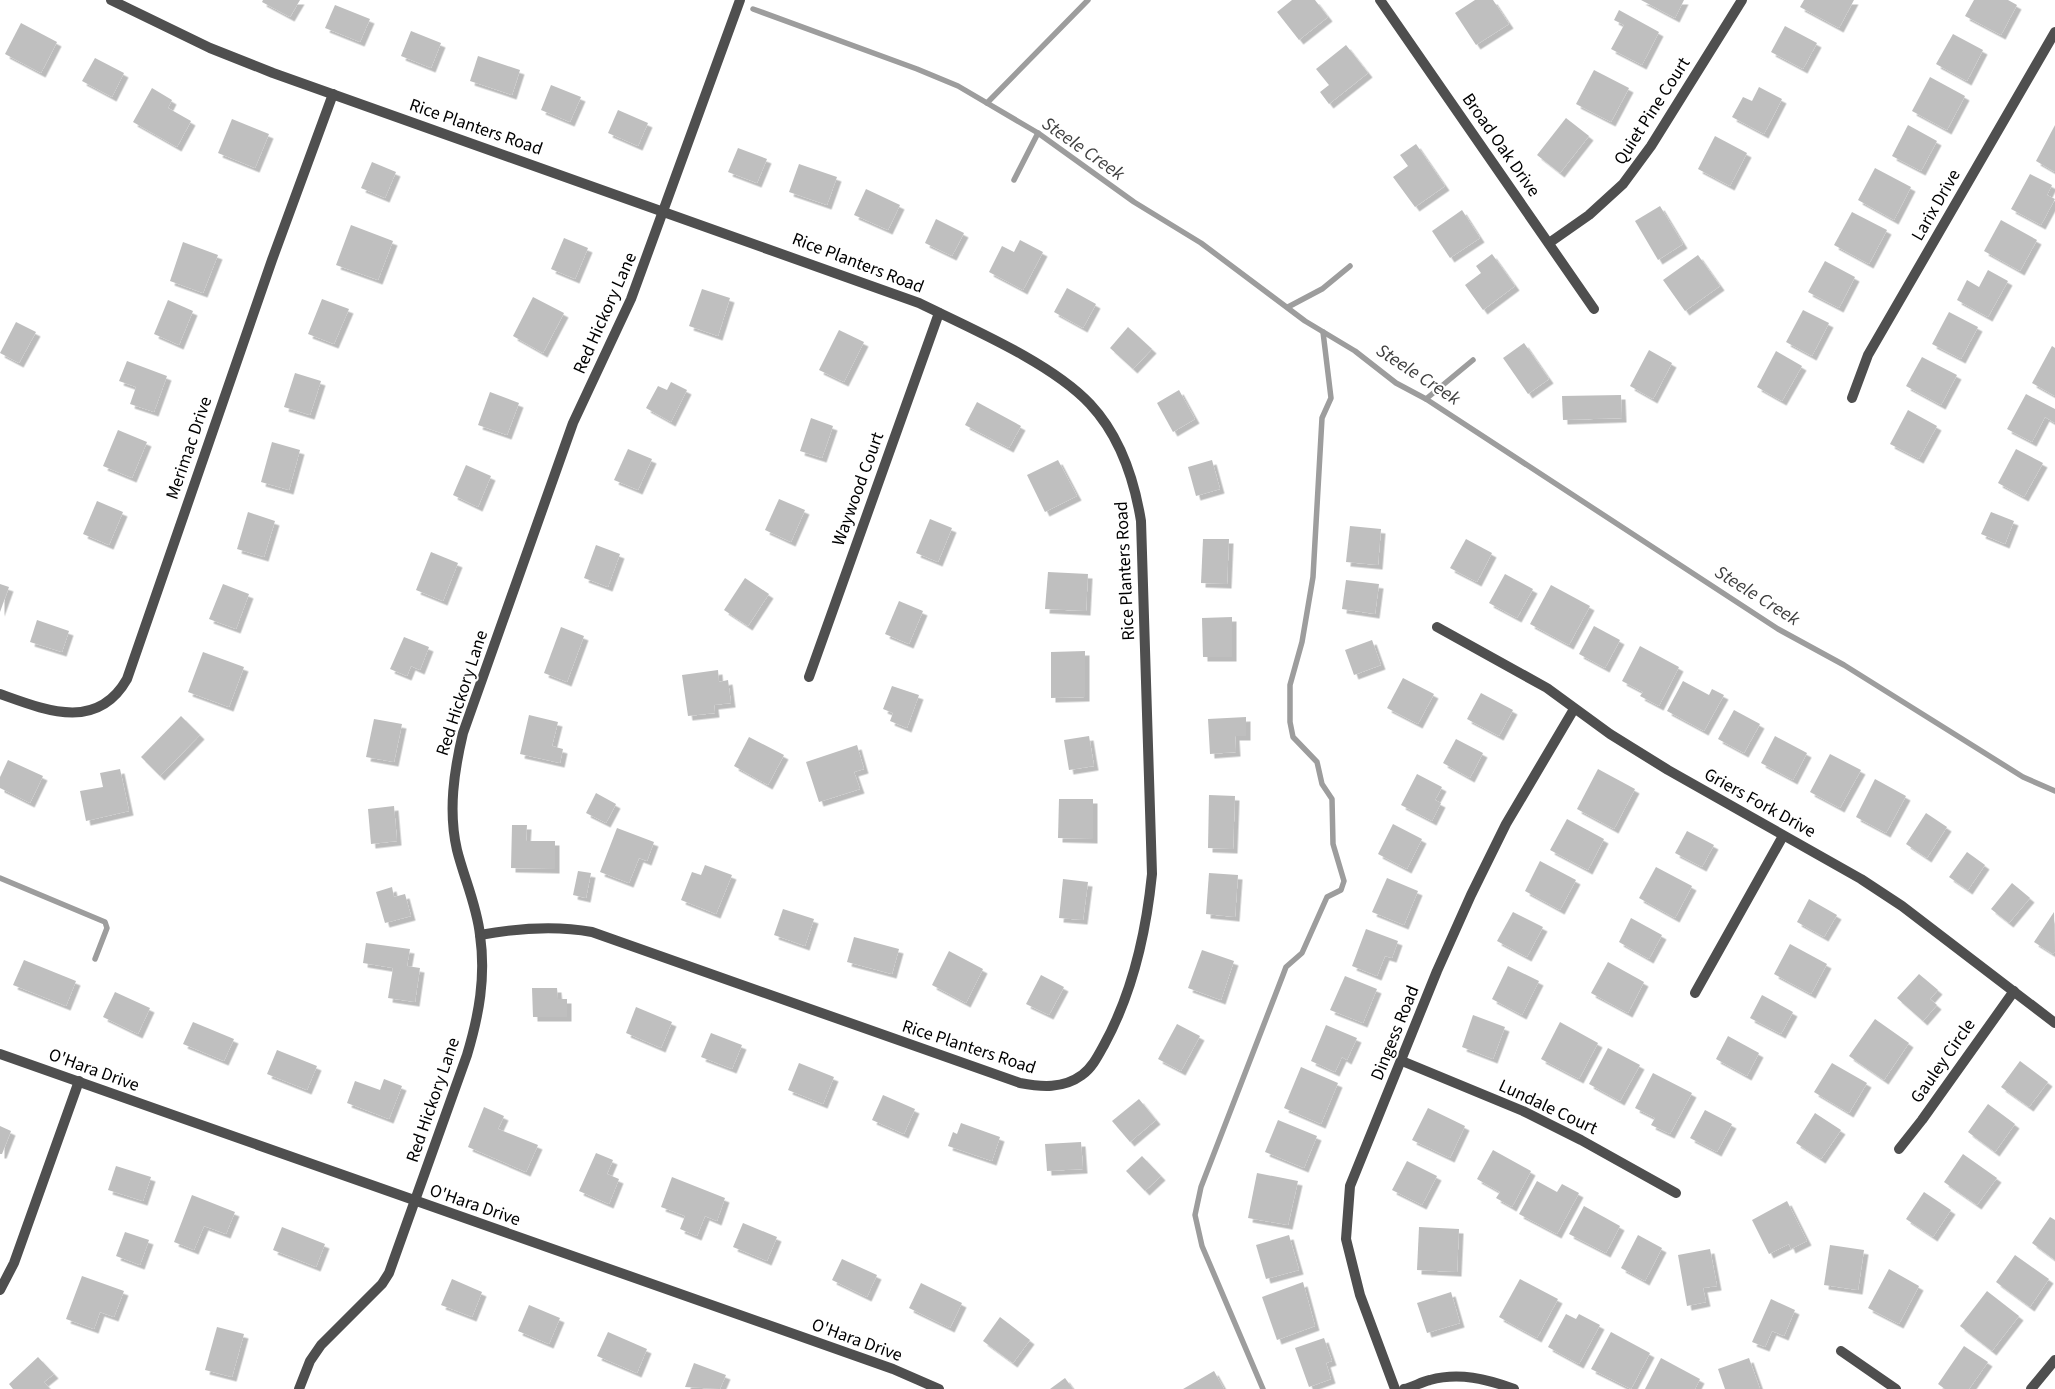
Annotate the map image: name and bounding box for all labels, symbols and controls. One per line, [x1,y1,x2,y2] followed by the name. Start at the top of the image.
[1608,52,1696,170] street label: Quiet Pine Court
[1456,88,1546,202] street label: Broad Oak Drive
[406,92,546,162] street label: Rice Planters Road
[1036,111,1131,188] water label: Steele Creek
[1905,164,1967,246] street label: Larix Drive
[788,226,928,300] street label: Rice Planters Road
[567,248,643,378] street label: Red Hickory Lane
[1371,338,1466,413] water label: Steele Creek
[160,393,218,503] street label: Merimac Drive
[826,429,890,549] street label: Waywood Court
[1109,501,1141,641] street label: Rice Planters Road
[1709,559,1805,633] water label: Steele Creek
[430,627,494,759] street label: Red Hickory Lane
[1700,762,1820,844] street label: Griers Fork Drive
[1365,982,1425,1084] street label: Dingess Road
[899,1014,1039,1080] street label: Rice Planters Road
[1905,1014,1981,1108] street label: Gauley Circle
[400,1034,466,1166] street label: Red Hickory Lane
[45,1042,143,1098] street label: O'Hara Drive
[1494,1073,1602,1141] street label: Lundale Court
[426,1178,524,1232] street label: O'Hara Drive
[808,1312,906,1368] street label: O'Hara Drive

